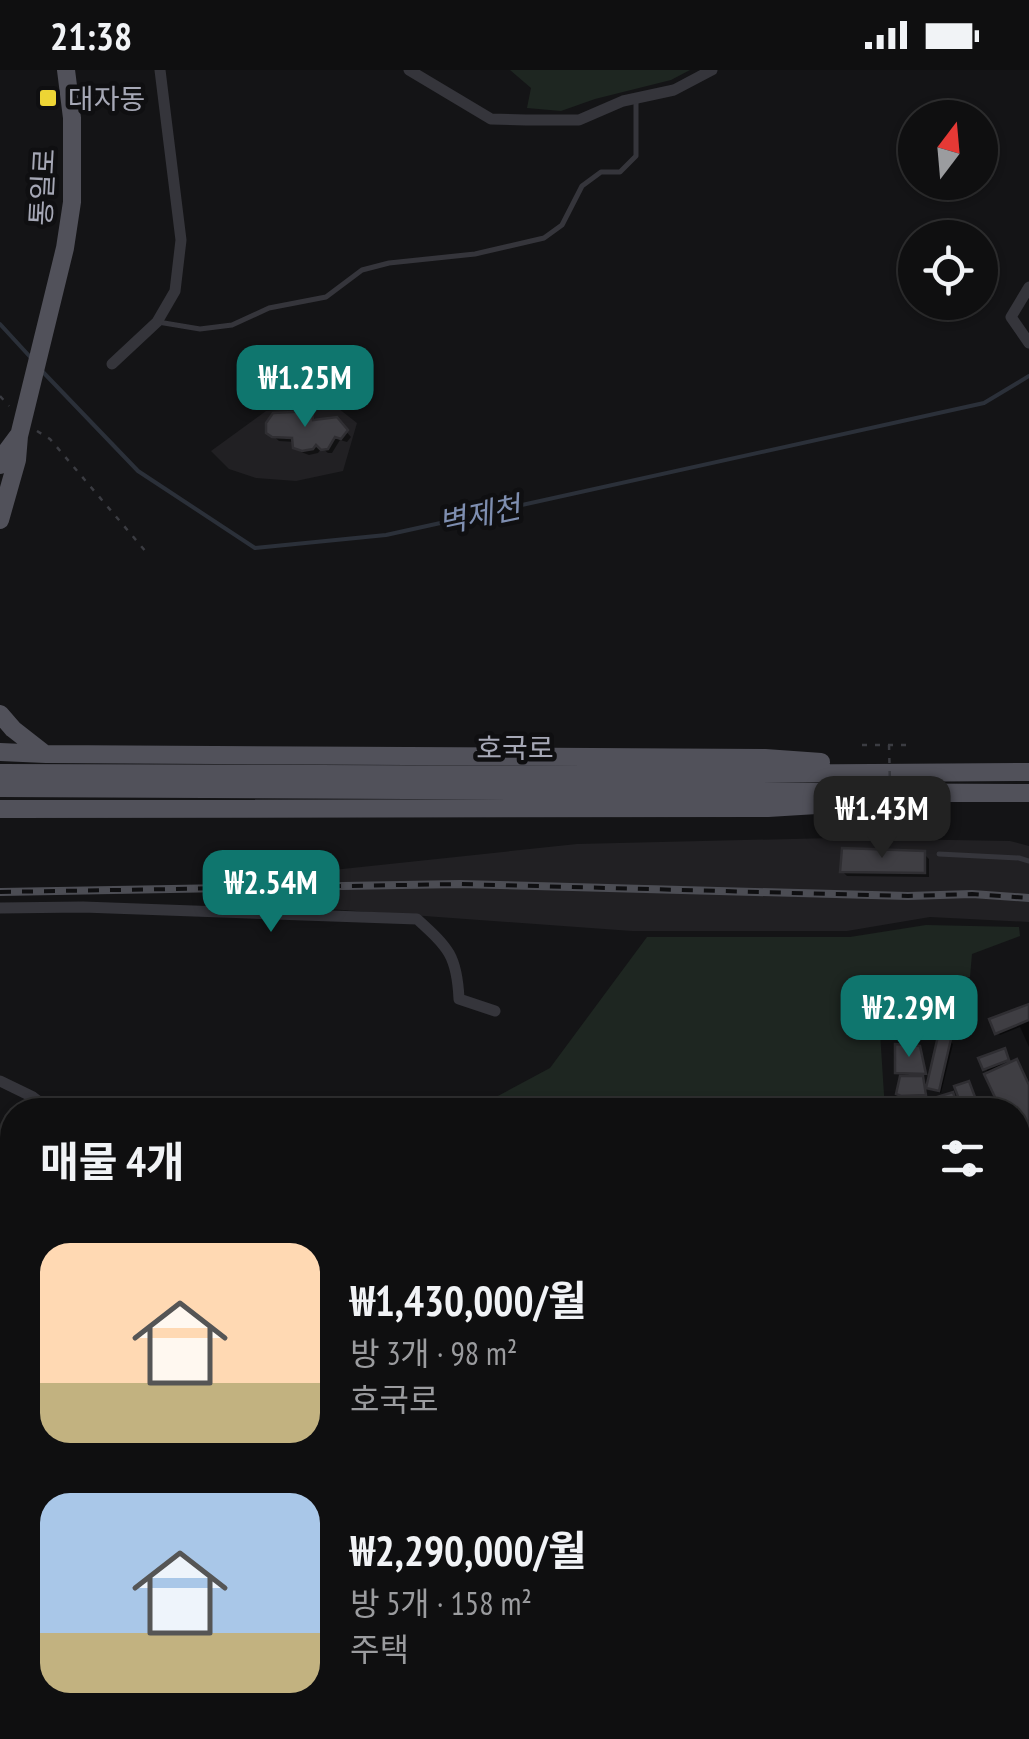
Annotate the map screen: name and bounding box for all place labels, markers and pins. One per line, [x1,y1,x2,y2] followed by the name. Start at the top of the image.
[68,80,145,117] place label: 대자동
[37,87,59,109] marker: 대자동
[224,345,386,430] pin: ₩1.25M
[801,776,963,861] pin: ₩1.43M
[190,850,352,935] pin: ₩2.54M
[828,975,990,1060] pin: ₩2.29M

